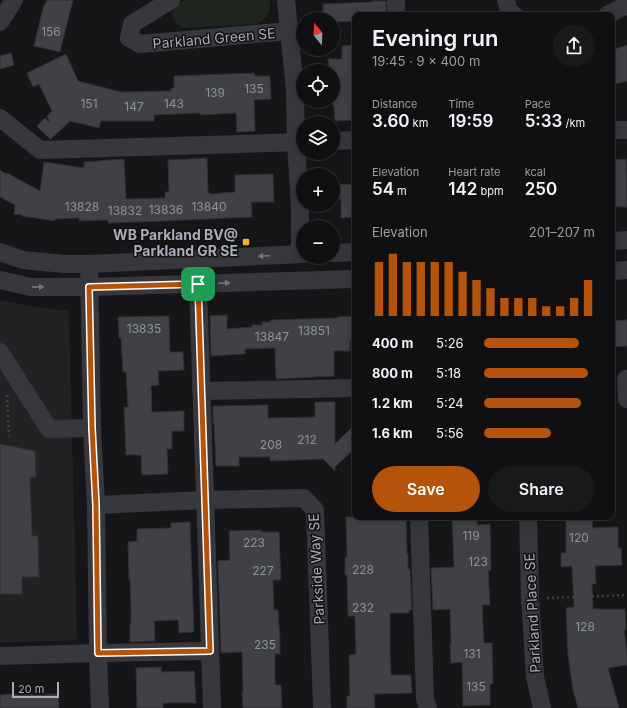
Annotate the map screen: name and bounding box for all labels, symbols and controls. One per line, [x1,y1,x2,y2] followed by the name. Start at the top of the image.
[296,12,340,56] north arrow
[296,12,340,264] map controls
[41,24,61,39] house number: 156
[152,24,276,52] street label: Parkland Green SE
[372,25,498,51] text: Evening run
[553,25,595,67] button: share
[372,53,480,69] text: 19:45 · 9 × 400 m
[296,64,340,108] button: locate
[244,81,264,96] house number: 135
[205,85,225,100] house number: 139
[80,96,98,111] house number: 151
[164,96,184,111] house number: 143
[372,97,417,111] text: Distance
[448,97,474,111] text: Time
[525,97,551,111] text: Pace
[124,99,144,114] house number: 147
[372,111,410,131] text: 3.60
[448,111,493,131] text: 19:59
[525,111,562,131] text: 5:33
[296,116,340,160] button: layers
[410,116,428,130] text: km
[562,116,585,130] text: /km
[372,165,419,179] text: Elevation
[448,165,500,179] text: Heart rate
[525,165,546,179] text: kcal
[296,168,340,212] button: +
[372,179,394,199] text: 54
[448,179,477,199] text: 142
[525,179,557,199] text: 250
[394,184,407,198] text: m
[477,184,504,198] text: bpm
[65,199,99,214] house number: 13828
[191,199,227,214] house number: 13840
[149,202,183,217] house number: 13836
[108,203,142,218] house number: 13832
[296,220,340,264] button: −
[372,224,428,240] text: Elevation
[529,224,595,240] text: 201–207 m
[113,226,238,259] place label: WB Parkland BV@ Parkland GR SE
[241,237,251,247] marker: WB Parkland BV@ Parkland GR SE
[257,253,270,259] one-way arrow
[181,267,215,301] pin
[187,273,209,295] icon: arrive
[218,280,231,286] one-way arrow
[32,284,45,290] one-way arrow
[127,321,161,336] house number: 13835
[298,323,330,338] house number: 13851
[255,329,289,344] house number: 13847
[372,335,413,351] text: 400 m
[436,335,464,351] text: 5:26
[372,365,413,381] text: 800 m
[436,365,461,381] text: 5:18
[372,395,413,411] text: 1.2 km
[436,395,464,411] text: 5:24
[372,425,413,441] text: 1.6 km
[436,425,464,441] text: 5:56
[297,432,317,447] house number: 212
[260,437,282,452] house number: 208
[372,466,480,512] button: Save
[488,466,595,512] button: Share
[305,513,327,625] street label: Parkside Way SE
[462,528,480,543] house number: 119
[569,530,589,545] house number: 120
[243,535,265,550] house number: 223
[520,553,544,673] street label: Parkland Place SE
[468,554,488,569] house number: 123
[352,562,374,577] house number: 228
[252,563,274,578] house number: 227
[352,600,374,615] house number: 232
[575,619,595,634] house number: 128
[254,637,276,652] house number: 235
[463,646,481,661] house number: 131
[466,679,486,694] house number: 135
[12,680,59,699] scale bar
[18,682,44,696] text: 20 m

